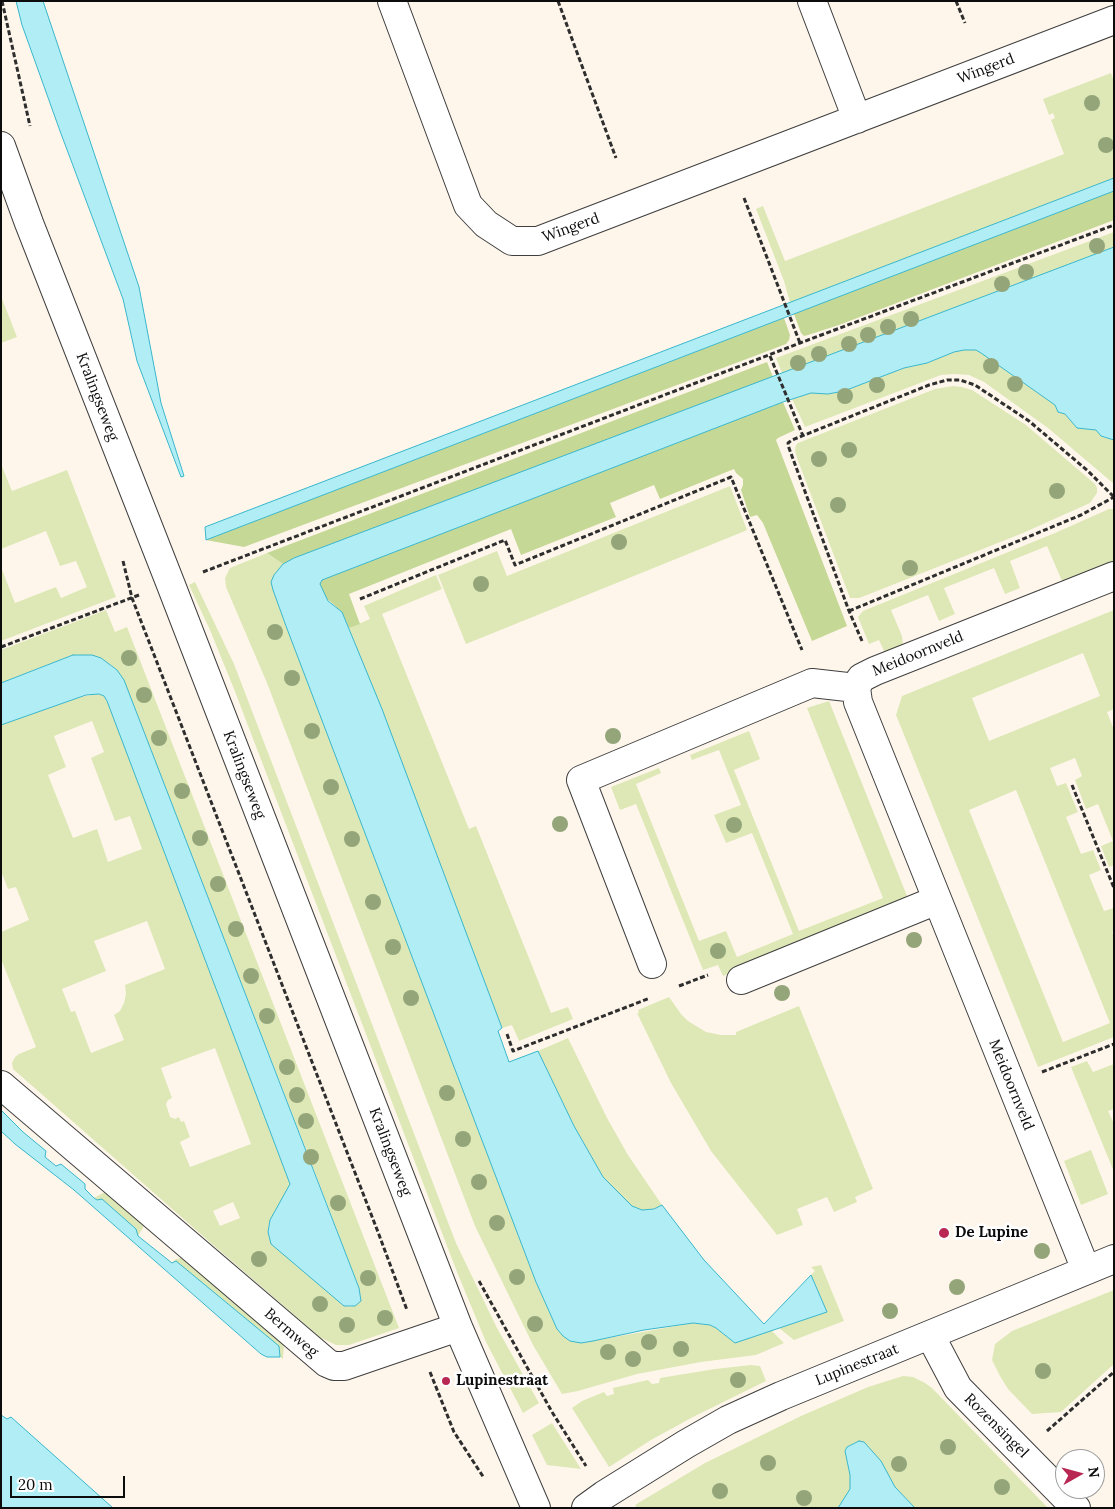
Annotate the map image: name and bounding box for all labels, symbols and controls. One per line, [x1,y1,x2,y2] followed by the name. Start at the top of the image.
[955,50,1017,88] street label: Wingerd
[540,209,602,247] street label: Wingerd
[72,350,122,444] street label: Kralingseweg
[870,628,966,680] street label: Meidoornveld
[219,728,269,822] street label: Kralingseweg
[985,1037,1037,1133] street label: Meidoornveld
[365,1105,415,1199] street label: Kralingseweg
[955,1224,1028,1242] place label: De Lupine
[937,1226,951,1240] marker: De Lupine
[260,1305,322,1361] street label: Bermweg
[813,1340,901,1390] street label: Lupinestraat
[456,1372,548,1390] place label: Lupinestraat
[440,1375,452,1387] marker: Lupinestraat
[960,1390,1032,1462] street label: Rozensingel
[1055,1449,1105,1499] north arrow
[12,1466,128,1498] scale bar
[1084,1466,1103,1479] text: N
[18,1475,53,1494] text: 20 m

